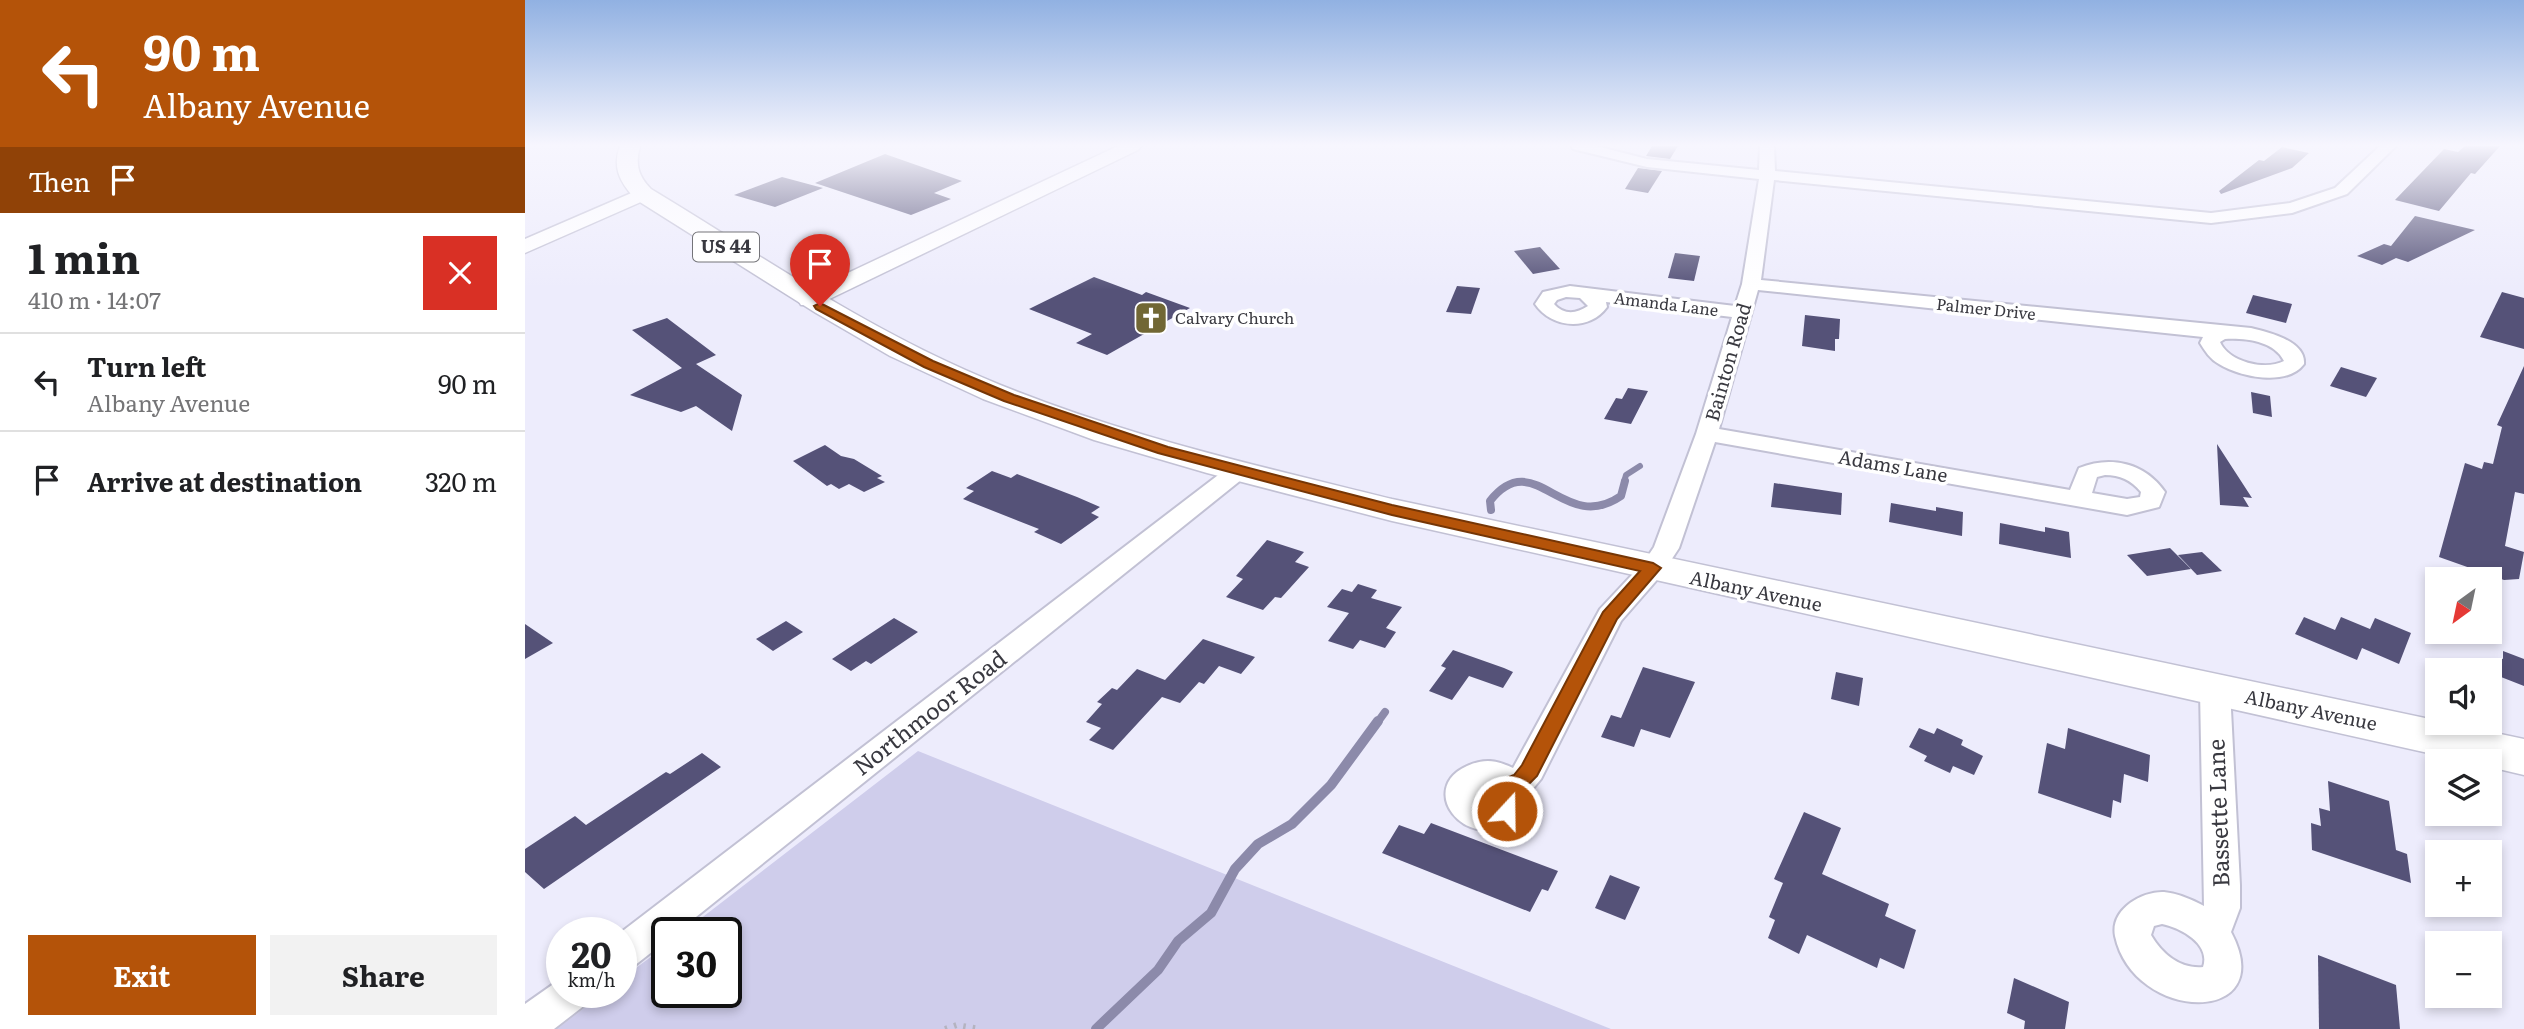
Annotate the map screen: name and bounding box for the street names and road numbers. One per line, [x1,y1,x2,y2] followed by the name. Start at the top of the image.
[693,232,759,262] road number: US 44
[1613,285,1720,321] street label: Amanda Lane
[1935,291,2037,325] street label: Palmer Drive
[1697,299,1757,424] street label: Bainton Road
[1836,442,1950,488] street label: Adams Lane
[1687,562,1825,618] street label: Albany Avenue
[845,641,1013,782] street label: Northmoor Road
[2242,681,2380,737] street label: Albany Avenue
[2197,738,2237,888] street label: Bassette Lane

